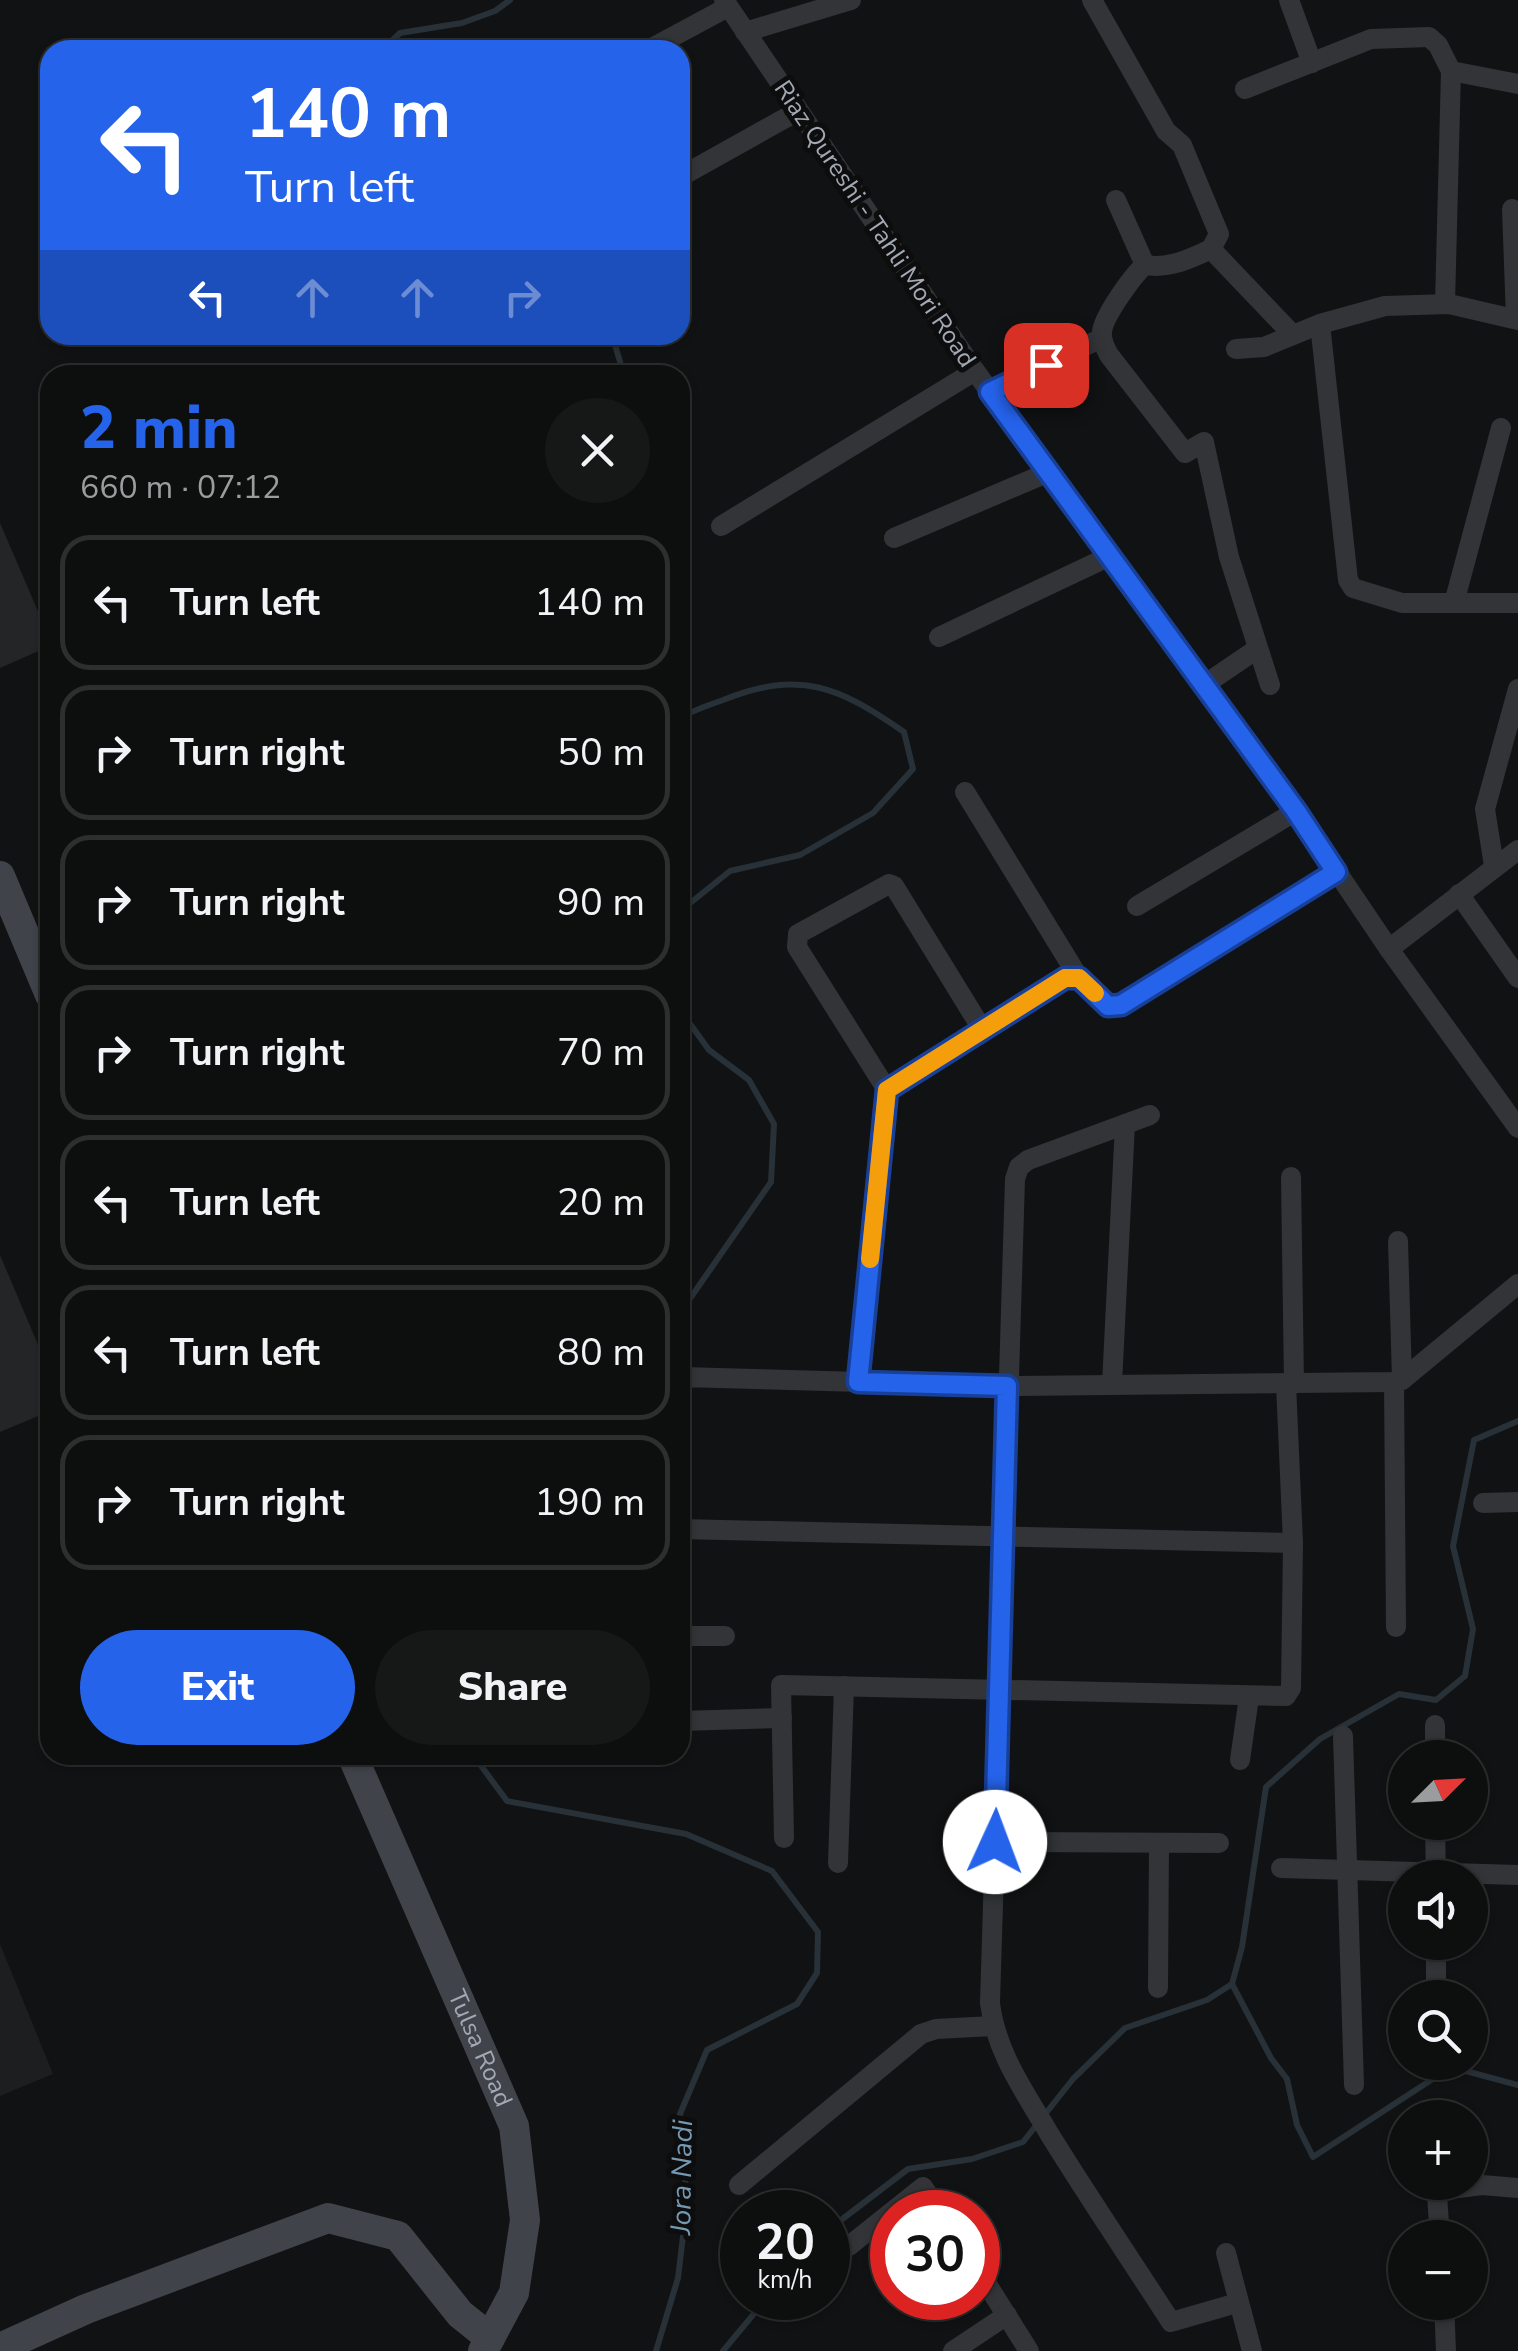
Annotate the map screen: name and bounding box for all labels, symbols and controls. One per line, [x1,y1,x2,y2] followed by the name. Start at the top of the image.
[245,66,451,162] text: 140 m
[766,74,984,374] street label: Riaz Qureshi - Tahli Mori Road
[80,80,210,210] icon: left
[245,157,414,218] text: Turn left
[180,270,235,325] icon: left
[285,270,340,325] icon: ahead
[390,270,445,325] icon: ahead
[495,270,550,325] icon: right
[1004,323,1089,408] pin
[1019,338,1074,393] icon: arrive
[80,387,238,469] text: 2 min
[545,398,650,503] button: close
[80,466,281,509] text: 660 m · 07:12
[85,575,140,630] icon: left
[170,577,320,628] text: Turn left
[534,577,645,628] text: 140 m
[85,725,140,780] icon: right
[170,727,345,778] text: Turn right
[557,727,645,778] text: 50 m
[85,875,140,930] icon: right
[170,877,345,928] text: Turn right
[557,877,645,928] text: 90 m
[85,1025,140,1080] icon: right
[170,1027,345,1078] text: Turn right
[557,1027,645,1078] text: 70 m
[85,1175,140,1230] icon: left
[170,1177,320,1228] text: Turn left
[557,1177,645,1228] text: 20 m
[85,1325,140,1380] icon: left
[170,1327,320,1378] text: Turn left
[557,1327,645,1378] text: 80 m
[85,1475,140,1530] icon: right
[170,1477,345,1528] text: Turn right
[534,1477,645,1528] text: 190 m
[80,1630,355,1745] button: Exit
[375,1630,650,1745] button: Share
[1388,1740,1488,1840] north arrow
[1388,1740,1488,2320] map controls
[943,1790,1047,1894] position arrow
[1388,1860,1488,1960] button: sound
[1388,1980,1488,2080] button: search
[440,1984,521,2112] street label: Tulsa Road
[1388,2100,1488,2200] button: +
[662,2119,702,2237] water label: Jora Nadi
[870,2190,1000,2320] speed limit sign: 30
[755,2208,815,2277] text: 20
[1388,2220,1488,2320] button: −
[757,2263,813,2297] text: km/h

